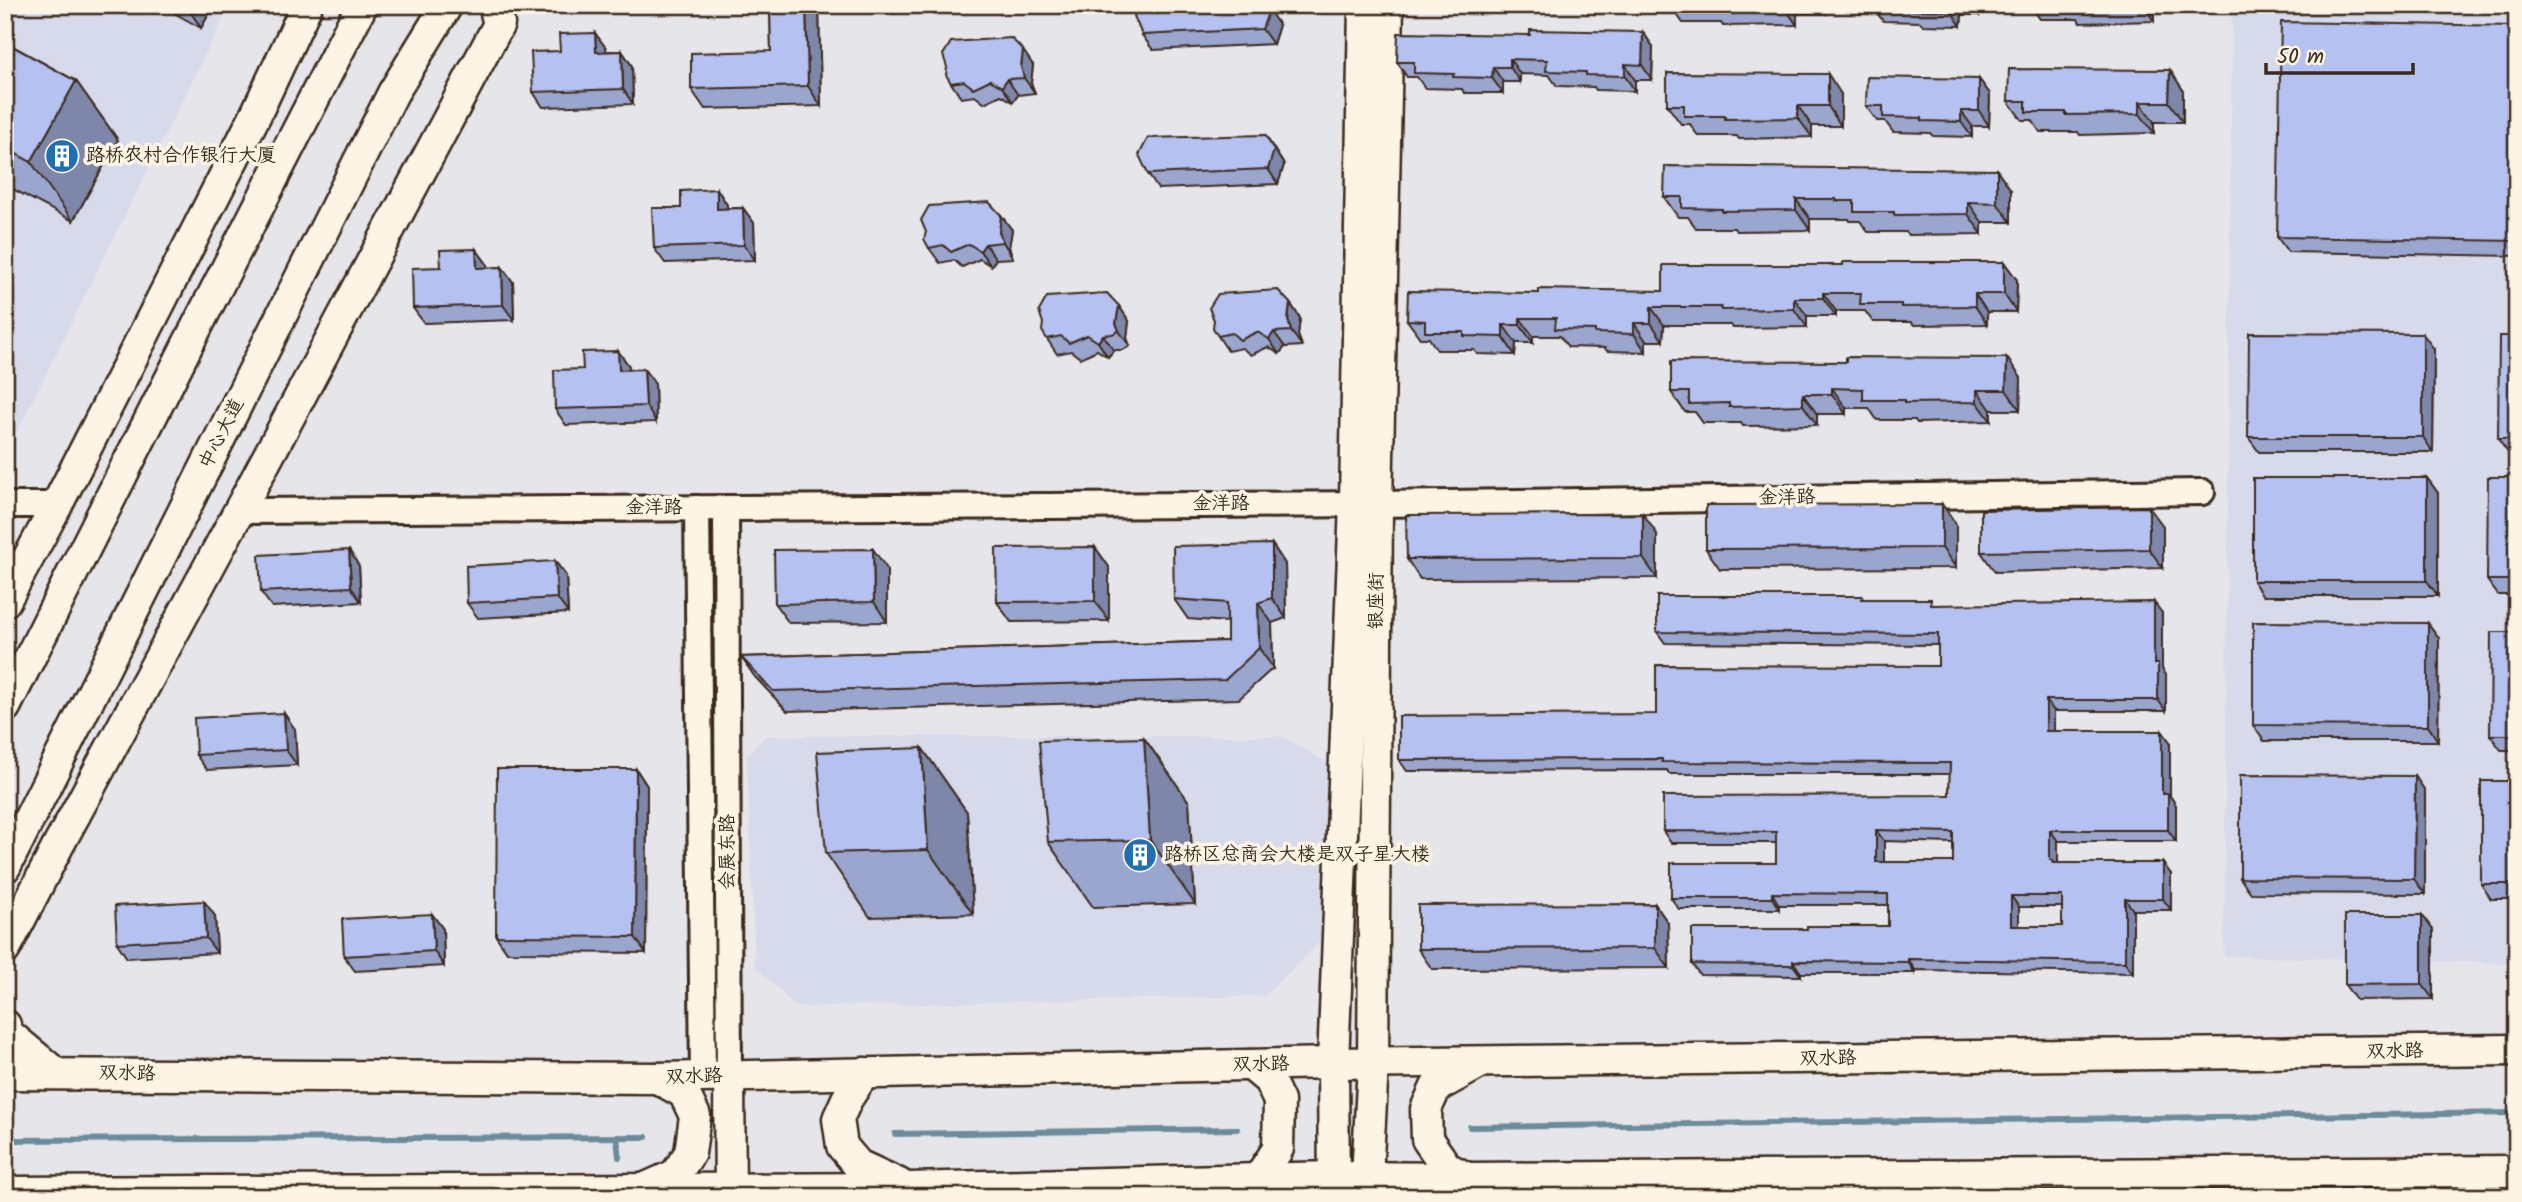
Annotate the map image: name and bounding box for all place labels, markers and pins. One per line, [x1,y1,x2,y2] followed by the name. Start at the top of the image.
[43,137,81,175] building icon: 路桥农村合作银行大厦
[86,141,276,171] place label: 路桥农村合作银行大厦
[1121,836,1159,874] building icon: 路桥区总商会大楼是双子星大楼
[1164,840,1430,870] place label: 路桥区总商会大楼是双子星大楼

